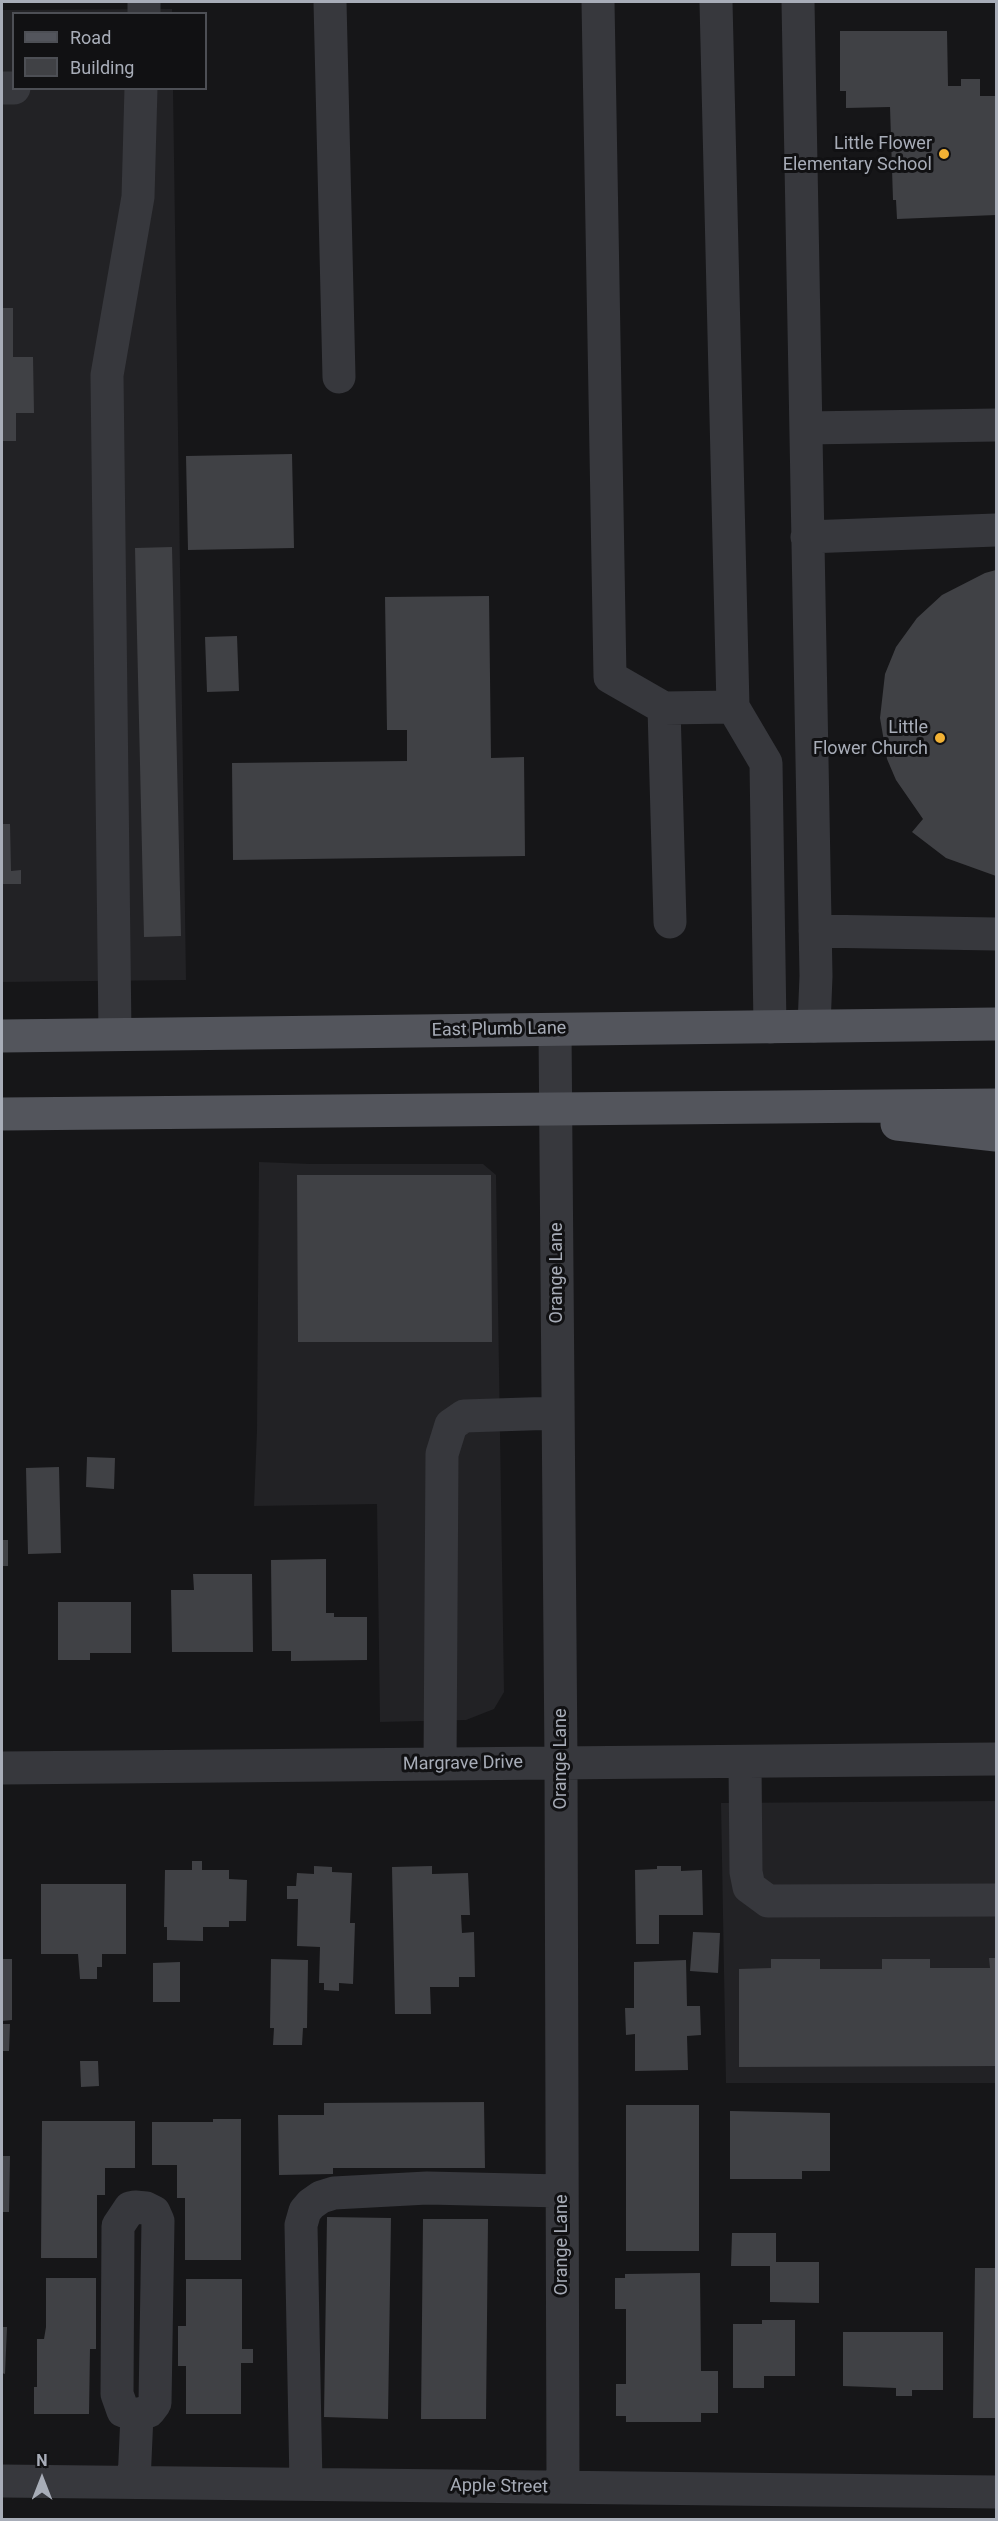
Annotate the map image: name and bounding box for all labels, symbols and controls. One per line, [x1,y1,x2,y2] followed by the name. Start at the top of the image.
[12,12,207,90] legend
[70,27,111,48] text: Road
[70,57,134,78] text: Building
[783,133,932,176] place label: Little Flower Elementary School
[937,147,951,161] marker: Little Flower Elementary School
[813,717,928,760] place label: Little Flower Church
[933,731,947,745] marker: Little Flower Church
[431,1018,567,1042] street label: East Plumb Lane
[546,1223,568,1323] street label: Orange Lane
[550,1709,572,1809] street label: Orange Lane
[403,1752,523,1776] street label: Margrave Drive
[551,2195,573,2295] street label: Orange Lane
[12,2449,72,2509] north arrow
[36,2451,48,2470] text: N
[450,2475,548,2499] street label: Apple Street

